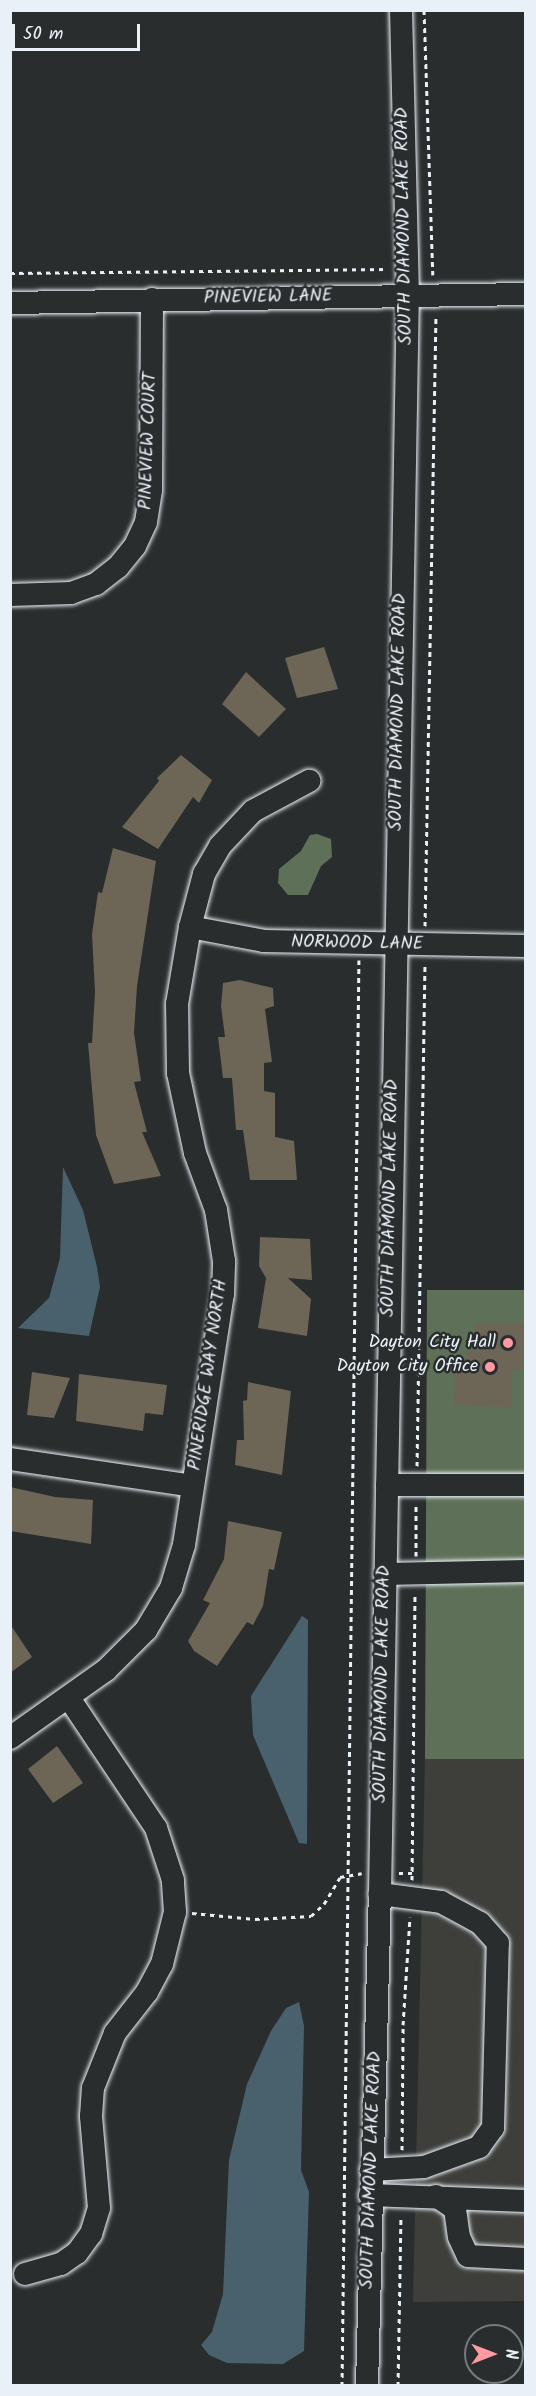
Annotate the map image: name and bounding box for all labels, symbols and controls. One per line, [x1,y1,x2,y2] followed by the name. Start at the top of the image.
[15,12,142,50] scale bar
[23,20,63,49] text: 50 m
[392,107,418,345] street label: SOUTH DIAMOND LAKE ROAD
[204,286,332,310] street label: PINEVIEW LANE
[136,372,162,510] street label: PINEVIEW COURT
[386,593,412,831] street label: SOUTH DIAMOND LAKE ROAD
[291,932,423,956] street label: NORWOOD LANE
[378,1079,404,1317] street label: SOUTH DIAMOND LAKE ROAD
[185,1278,233,1472] street label: PINERIDGE WAY NORTH
[369,1332,496,1354] place label: Dayton City Hall
[501,1336,515,1350] marker: Dayton City Hall
[336,1356,478,1378] place label: Dayton City Office
[483,1360,497,1374] marker: Dayton City Office
[370,1565,396,1803] street label: SOUTH DIAMOND LAKE ROAD
[357,2051,387,2289] street label: SOUTH DIAMOND LAKE ROAD
[464,2324,524,2384] north arrow
[498,2349,523,2359] text: N

